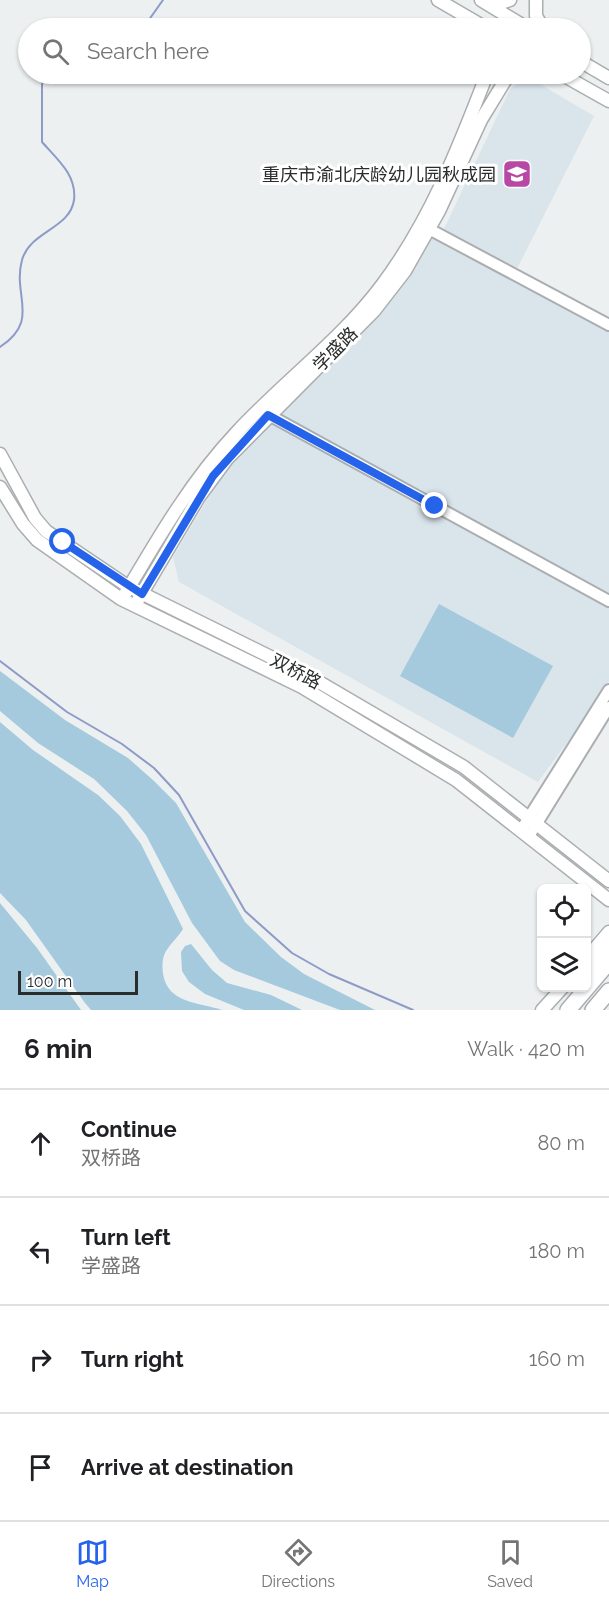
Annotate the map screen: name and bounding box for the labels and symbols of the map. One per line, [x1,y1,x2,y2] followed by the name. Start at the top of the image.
[501,158,533,190] school or university icon: 重庆市渝北庆龄幼儿园秋成园
[262,164,496,185] place label: 重庆市渝北庆龄幼儿园秋成园
[308,322,362,376] street label: 学盛路
[421,492,447,518] route end
[49,528,75,554] route start
[267,649,325,693] street label: 双桥路
[18,968,138,995] scale bar

